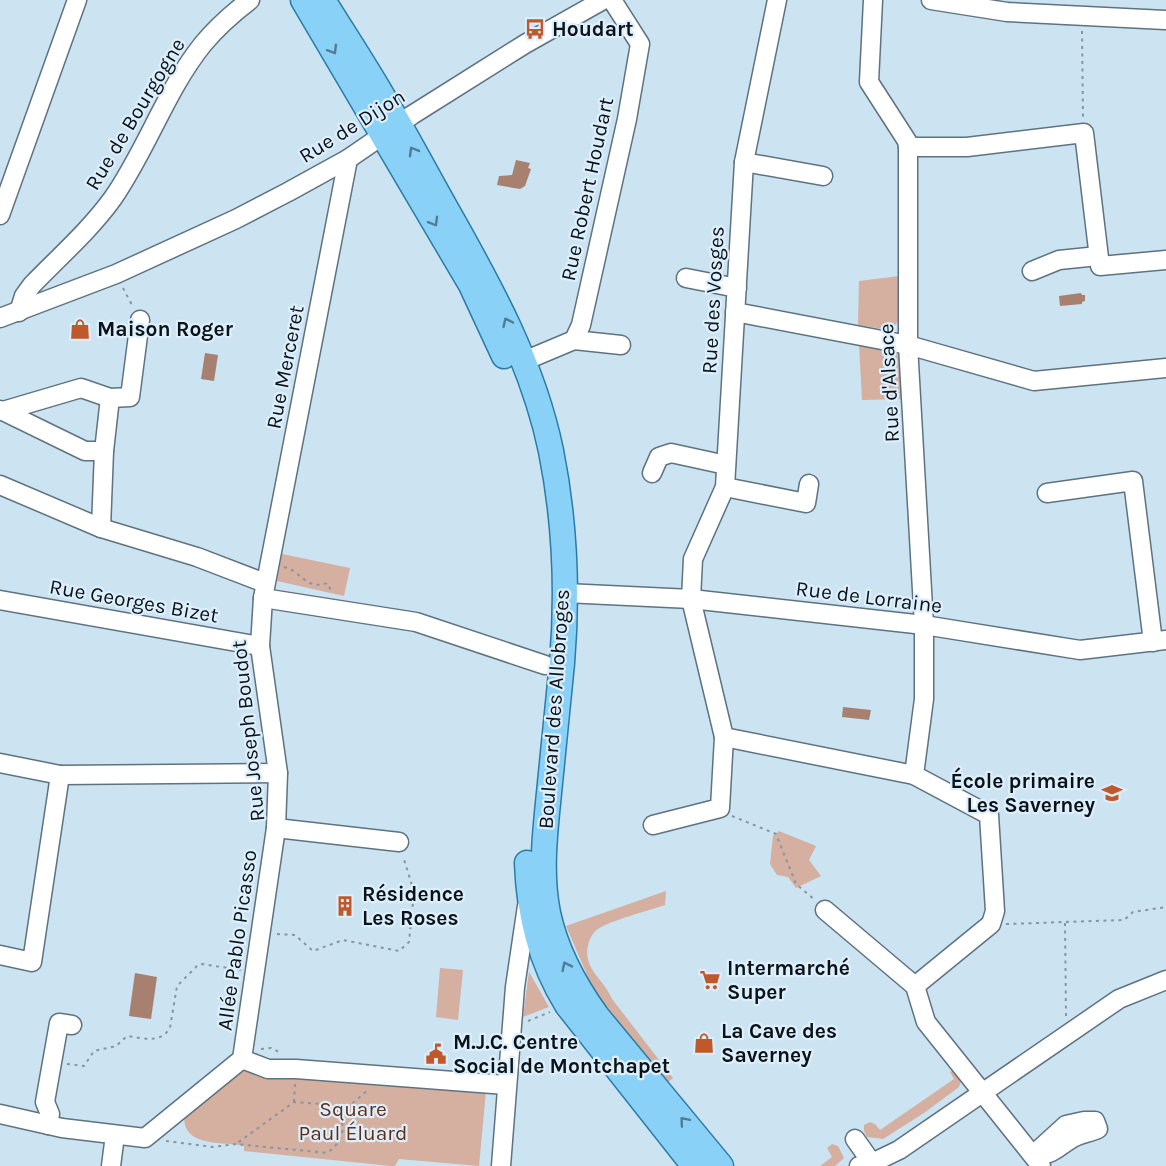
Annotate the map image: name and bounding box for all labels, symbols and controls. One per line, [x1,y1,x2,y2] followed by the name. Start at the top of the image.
[523,17,547,41] bus stop icon: Houdart
[552,17,634,41] place label: Houdart
[80,34,190,194] street label: Rue de Bourgogne
[326,44,337,54] one-way arrow
[295,84,409,168] street label: Rue de Dijon
[556,95,618,283] street label: Rue Robert Houdart
[409,147,421,157] one-way arrow
[426,216,438,226] one-way arrow
[697,226,729,374] street label: Rue des Vosges
[261,303,309,431] street label: Rue Merceret
[68,317,92,341] shop icon: Maison Roger
[97,317,234,341] place label: Maison Roger
[502,317,514,328] one-way arrow
[874,323,904,443] street label: Rue d'Alsace
[48,574,220,628] street label: Rue Georges Bizet
[794,576,944,618] street label: Rue de Lorraine
[534,588,574,830] street label: Boulevard des Allobroges
[227,639,269,823] street label: Rue Joseph Boudot
[950,767,1095,817] place label: École primaire Les Saverney
[1100,781,1124,805] school or university icon: École primaire Les Saverney
[212,848,262,1032] street label: Allée Pablo Picasso
[362,882,464,930] place label: Résidence Les Roses
[333,894,357,918] building icon: Résidence Les Roses
[727,956,850,1004] place label: Intermarché Super
[562,961,574,972] one-way arrow
[698,968,722,992] supermarket icon: Intermarché Super
[721,1019,837,1067] place label: La Cave des Saverney
[453,1030,670,1078] place label: M.J.C. Centre Social de Montchapet
[692,1031,716,1055] shop icon: La Cave des Saverney
[424,1042,448,1066] public building icon: M.J.C. Centre Social de Montchapet
[299,1097,407,1145] park label: Square Paul Éluard
[680,1117,691,1128] one-way arrow

